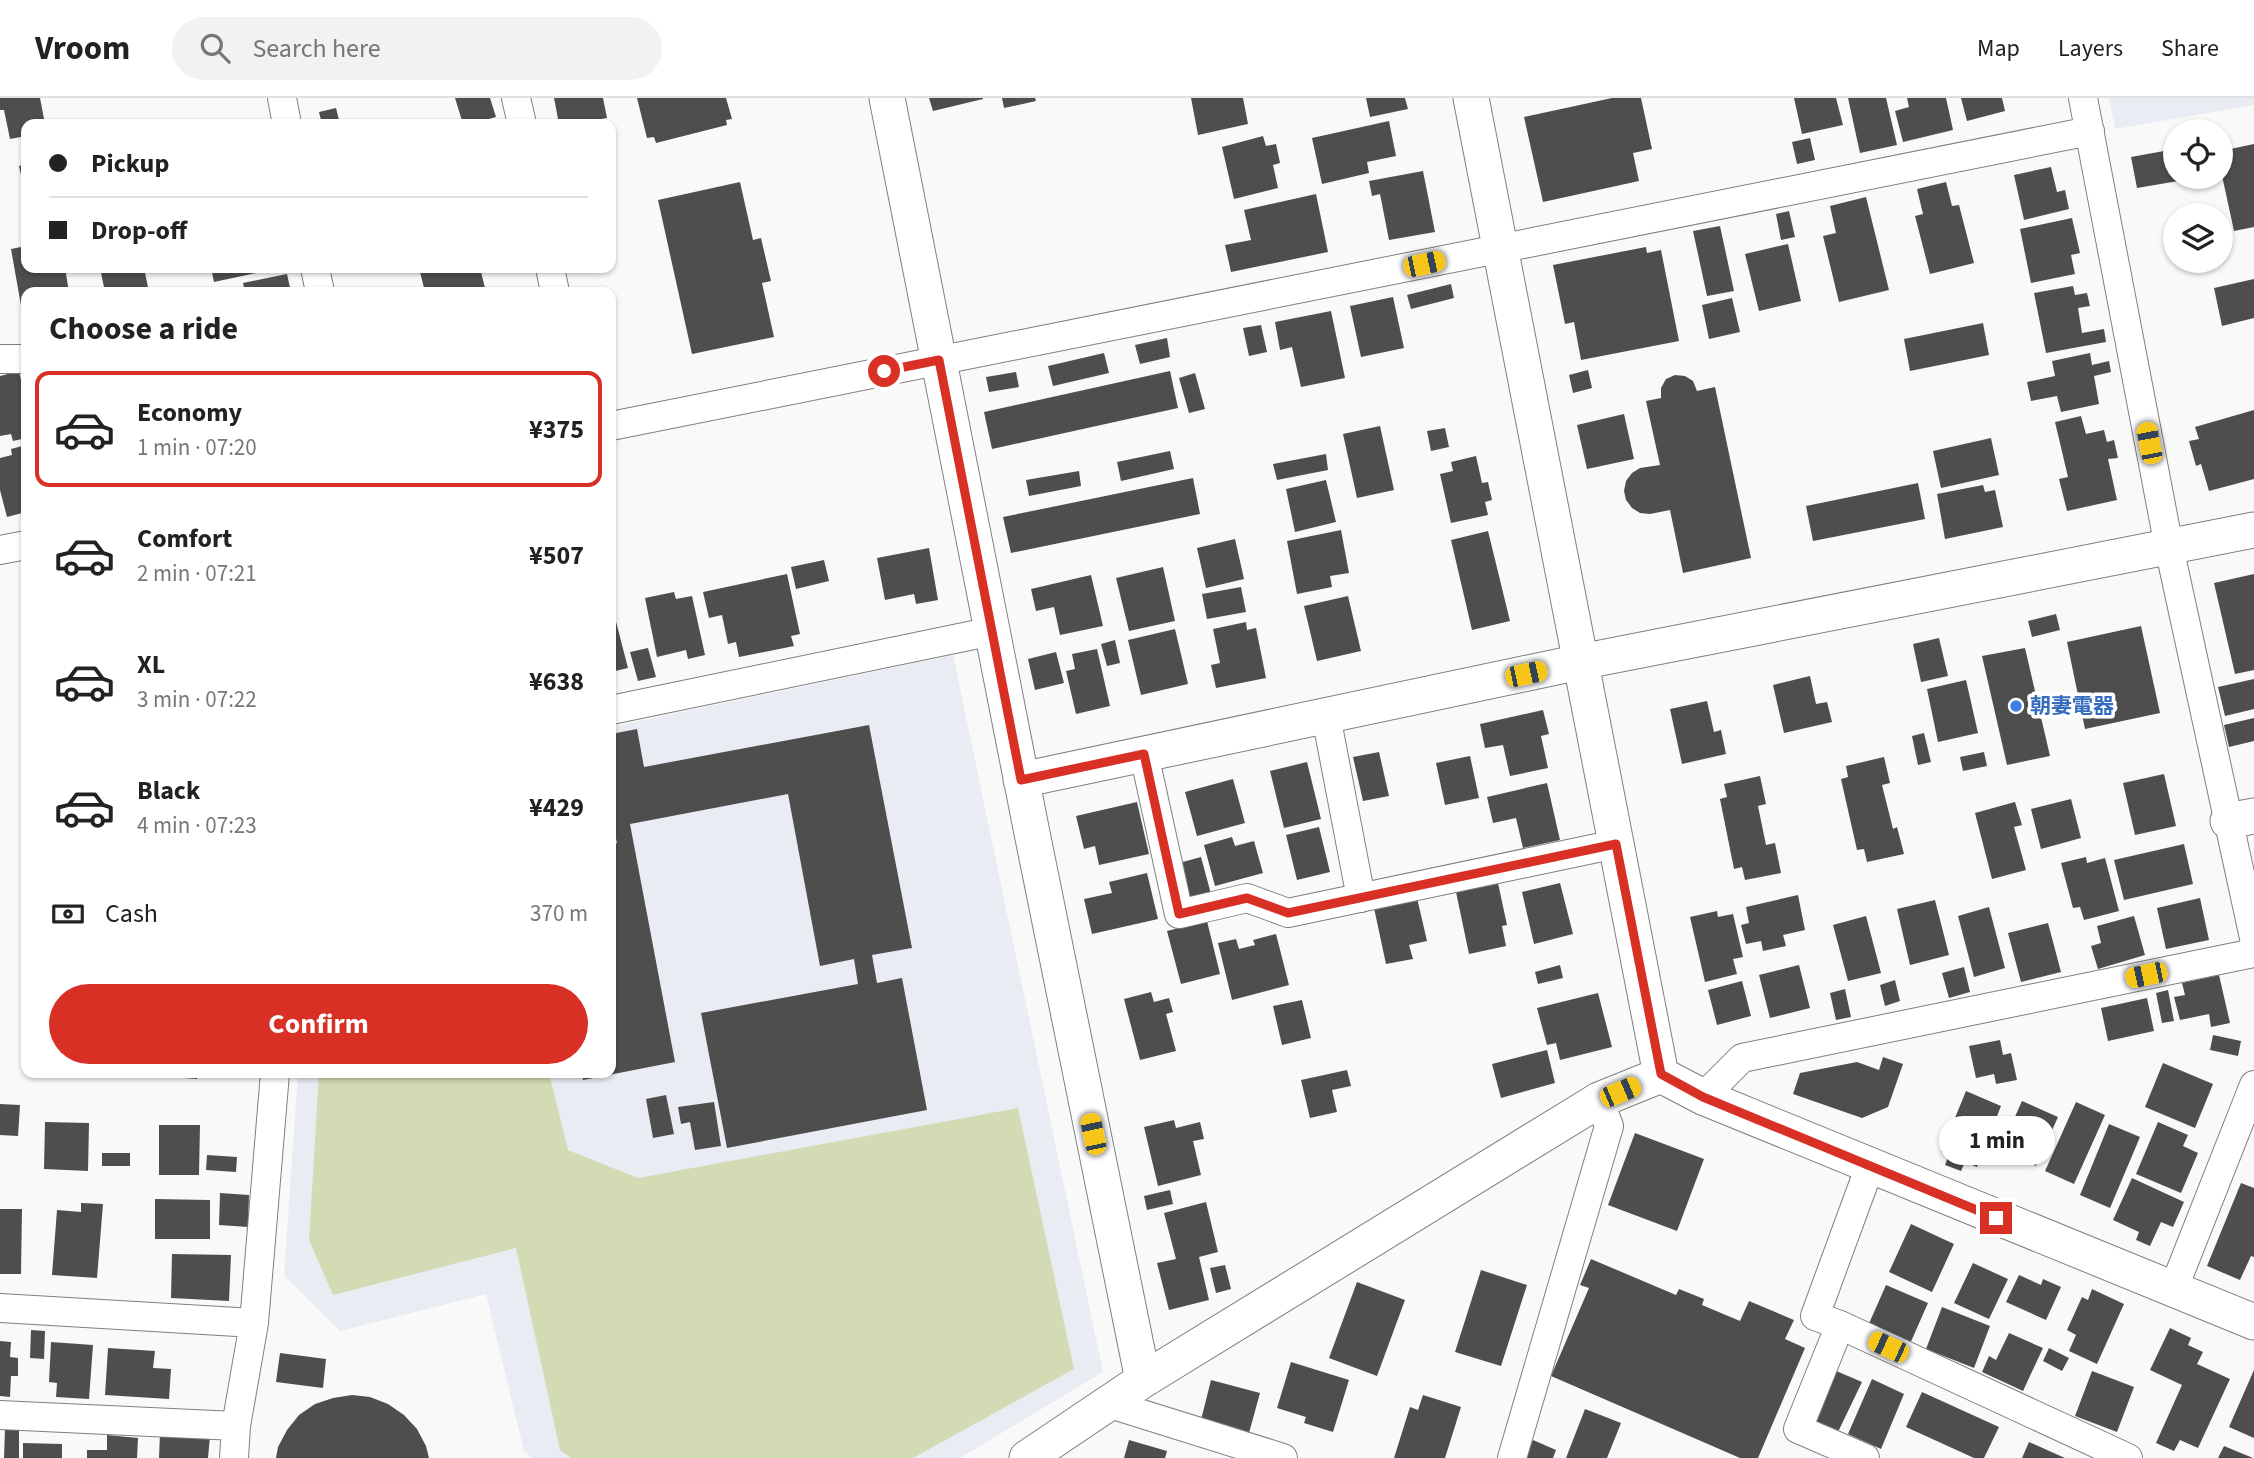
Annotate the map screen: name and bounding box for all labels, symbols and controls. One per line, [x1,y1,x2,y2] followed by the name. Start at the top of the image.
[172,17,662,80] search box
[35,25,130,72] text: Vroom
[196,29,234,67] icon: search
[252,30,381,67] text: Search here
[1977,31,2020,66] text: Map
[2058,31,2123,66] text: Layers
[2161,31,2219,66] text: Share
[2163,119,2233,273] map controls
[2163,119,2233,189] button: locate
[91,145,169,182] text: Pickup
[2163,203,2233,273] button: layers
[91,212,187,249] text: Drop-off
[1402,249,1447,279] car
[49,306,238,352] text: Choose a ride
[868,355,900,387] route start
[137,394,242,431] text: Economy
[53,398,116,461] icon: car
[529,411,584,448] text: ¥375
[2135,420,2164,466] car
[137,431,257,464] text: 1 min · 07:20
[137,520,232,557] text: Comfort
[53,524,116,587] icon: car
[529,537,584,574] text: ¥507
[137,557,257,590] text: 2 min · 07:21
[137,646,165,683] text: XL
[53,650,116,713] icon: car
[1504,659,1549,689] car
[529,663,584,700] text: ¥638
[137,683,257,716] text: 3 min · 07:22
[2030,691,2114,721] place label: 朝妻電器
[2008,698,2024,714] marker: 朝妻電器
[137,772,200,809] text: Black
[53,776,116,839] icon: car
[529,789,584,826] text: ¥429
[137,809,257,842] text: 4 min · 07:23
[49,895,87,933] icon: cash
[105,895,158,932] text: Cash
[530,897,588,930] text: 370 m
[2124,960,2169,990] car
[49,984,588,1064] button: Confirm
[1597,1074,1644,1110] car
[1079,1111,1108,1157] car
[1938,1116,2054,1166] callout: 1 min
[1969,1124,2025,1157] text: 1 min
[1980,1202,2012,1234] route end
[1865,1329,1912,1365] car

